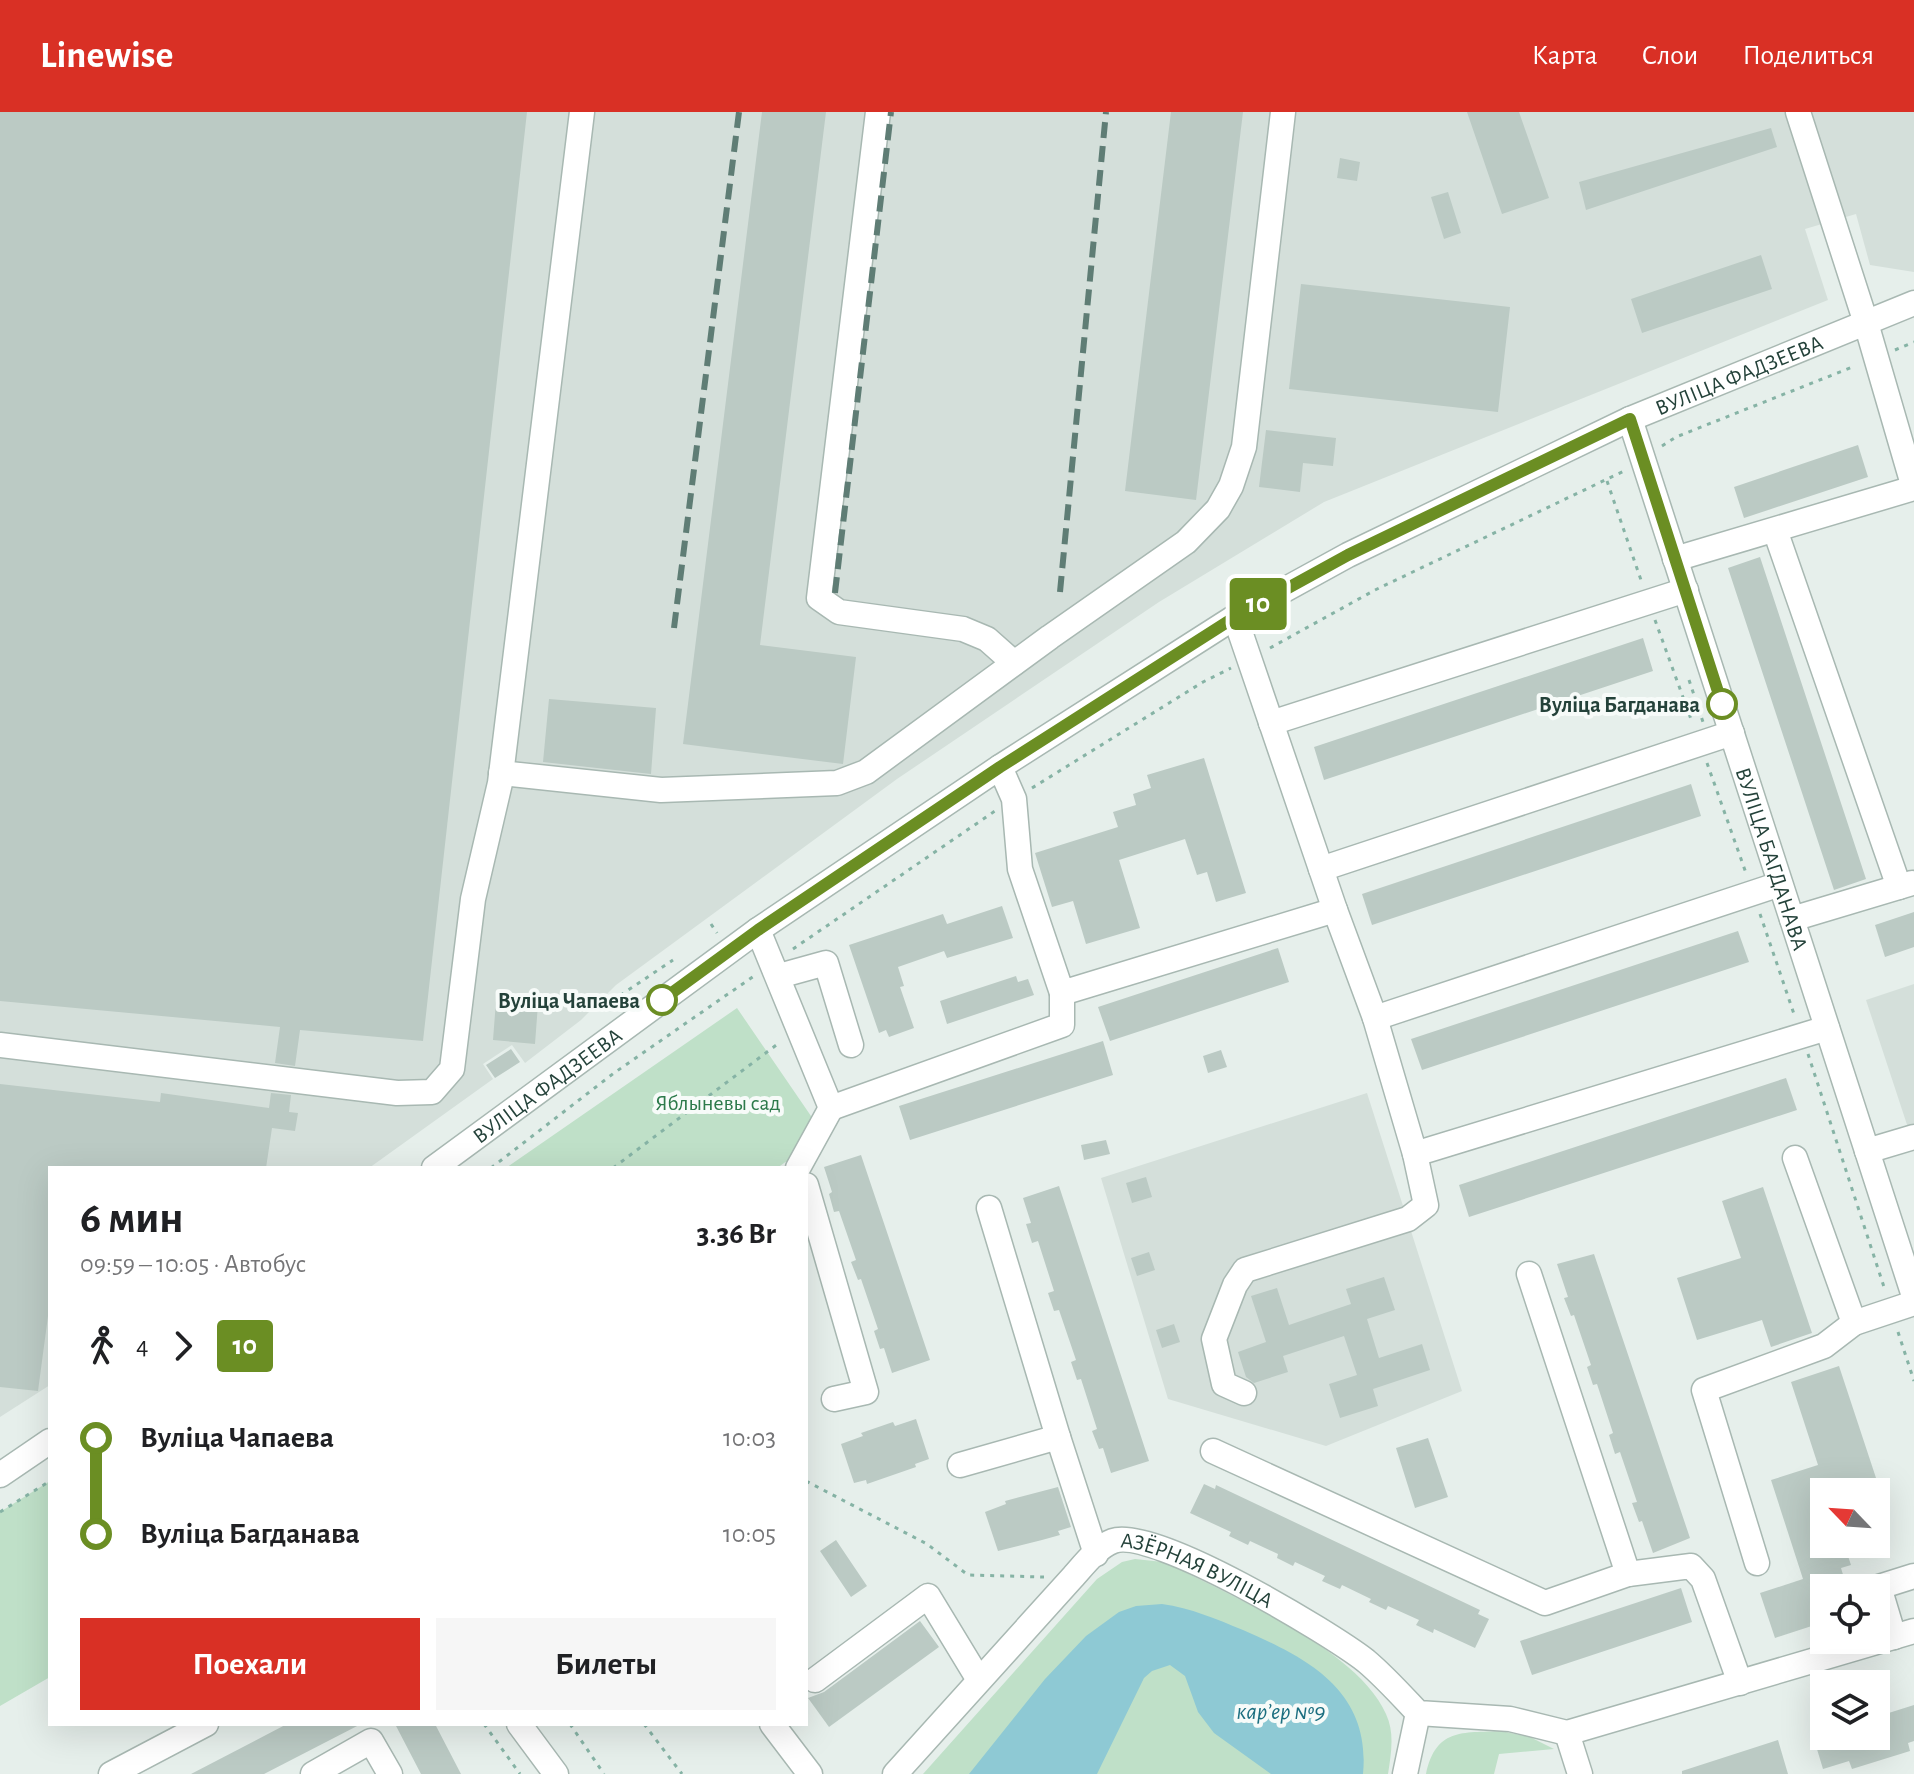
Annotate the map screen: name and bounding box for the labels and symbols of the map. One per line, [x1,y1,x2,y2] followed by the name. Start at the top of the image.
[1652,331,1826,420] street label: ВУЛІЦА ФАДЗЕЕВА
[1222,578,1294,630] line badge: 10
[1707,689,1737,719] marker: Вуліца Багданава
[1539,694,1700,717] place label: Вуліца Багданава
[1732,765,1811,953] street label: ВУЛІЦА БАГДАНАВА
[647,985,677,1015] marker: Вуліца Чапаева
[498,990,640,1013] place label: Вуліца Чапаева
[469,1024,626,1148] street label: ВУЛІЦА ФАДЗЕЕВА
[655,1092,781,1114] park label: Яблыневы сад
[1810,1478,1890,1558] north arrow
[1120,1529,1277,1612] street label: АЗЁРНАЯ ВУЛІЦА
[1237,1700,1325,1724] water label: карʼер №9

